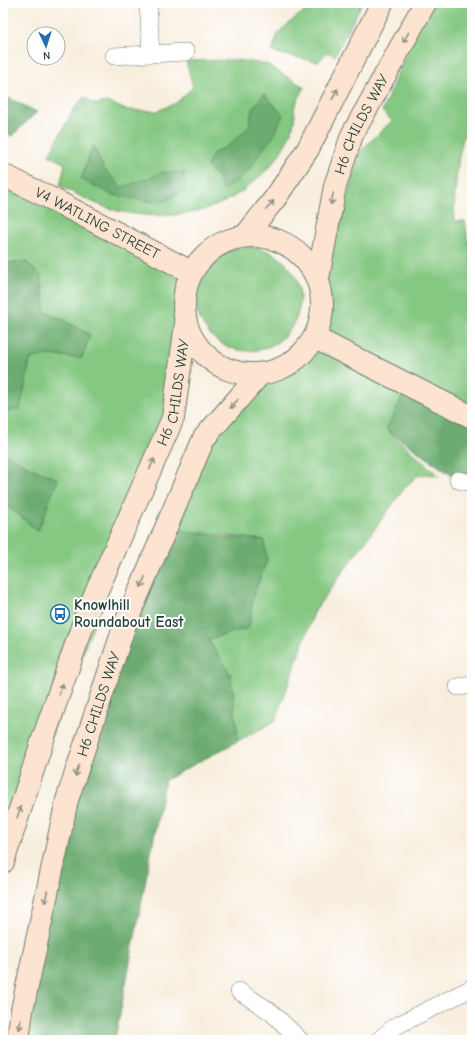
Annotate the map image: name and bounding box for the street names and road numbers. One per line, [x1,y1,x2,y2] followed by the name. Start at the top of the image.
[331,71,393,177] street label: H6 CHILDS WAY
[32,183,163,263] street label: V4 WATLING STREET
[153,338,193,449] street label: H6 CHILDS WAY
[73,649,124,759] street label: H6 CHILDS WAY

